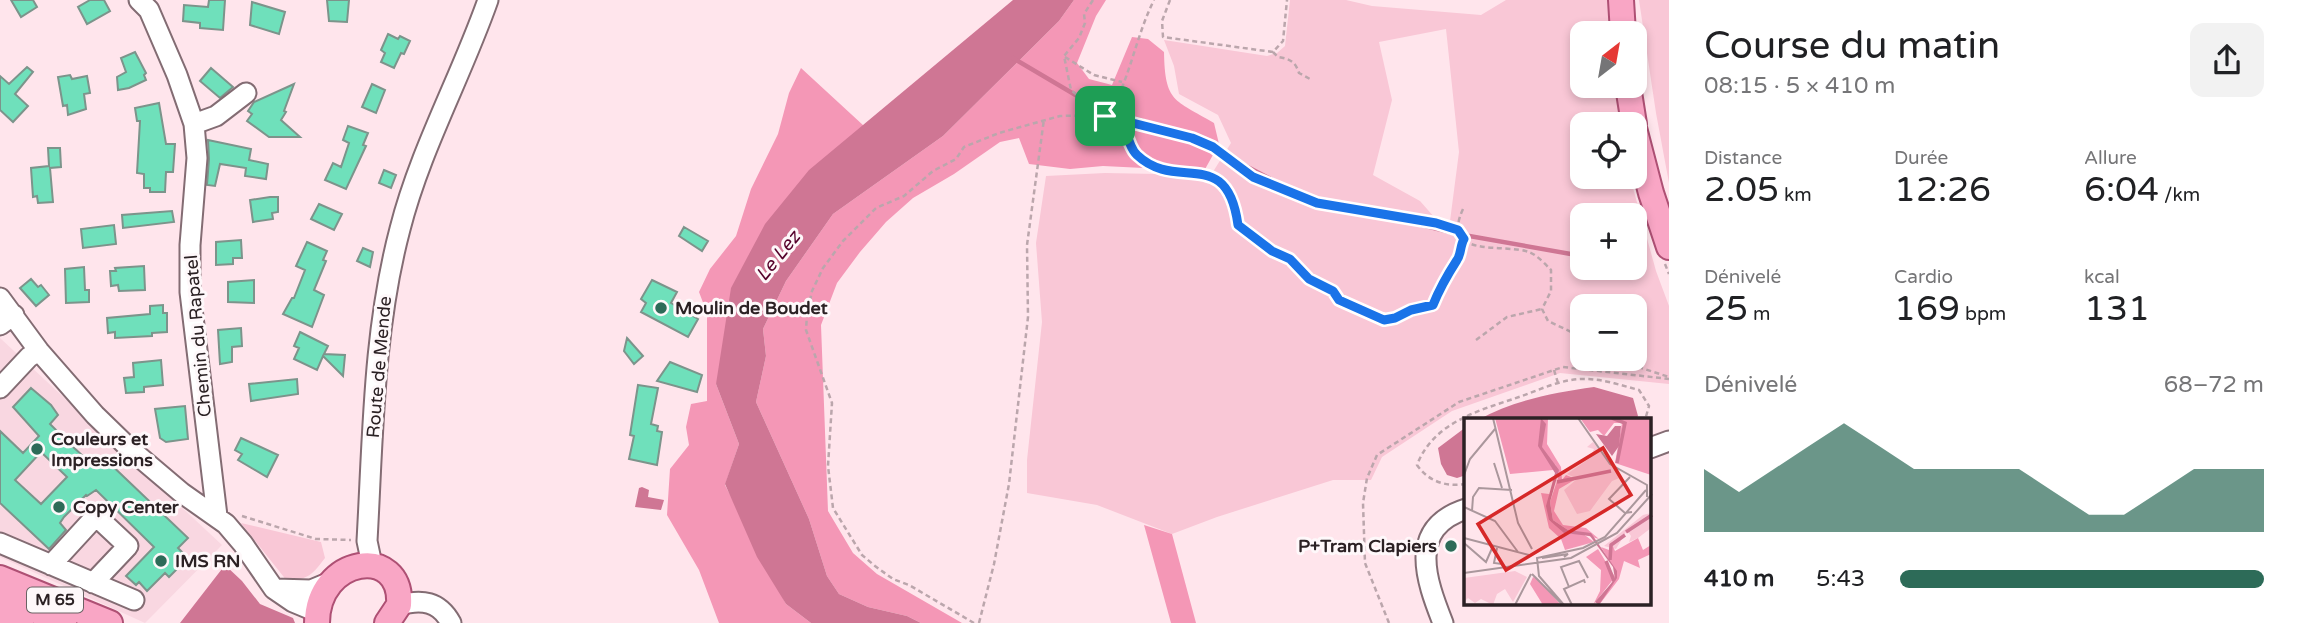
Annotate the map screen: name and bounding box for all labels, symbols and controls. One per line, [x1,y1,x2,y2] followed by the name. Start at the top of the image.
[1570,21,1647,98] north arrow
[1570,21,1647,371] map controls
[1704,23,2000,69] text: Course du matin
[2190,23,2264,97] button: share
[1704,72,1895,100] text: 08:15 · 5 × 410 m
[1075,86,1135,146] pin
[1086,97,1124,135] icon: arrive
[1570,112,1647,189] button: locate
[1704,147,1782,169] text: Distance
[1894,147,1948,169] text: Durée
[2084,147,2137,169] text: Allure
[1704,169,1779,211] text: 2.05
[1894,169,1991,211] text: 12:26
[2084,169,2159,211] text: 6:04
[1779,184,1812,206] text: km
[2159,184,2200,206] text: /km
[1570,203,1647,280] button: +
[751,225,806,285] water label: Le Lez
[180,254,216,418] street label: Chemin du Rapatel
[1704,266,1781,288] text: Dénivelé
[1894,266,1953,288] text: Cardio
[2084,266,2120,288] text: kcal
[1704,288,1748,330] text: 25
[1894,288,1960,330] text: 169
[2084,288,2150,330] text: 131
[1570,294,1647,371] button: −
[362,295,396,439] street label: Route de Mende
[675,297,828,319] place label: Moulin de Boudet
[653,300,669,316] marker: Moulin de Boudet
[1748,303,1770,325] text: m
[1960,303,2006,325] text: bpm
[1704,371,1797,399] text: Dénivelé
[2164,371,2264,399] text: 68–72 m
[1464,418,1652,606] inset map
[51,428,153,471] place label: Couleurs et Impressions
[29,441,45,457] marker: Couleurs et Impressions
[73,496,180,518] place label: Copy Center
[51,499,67,515] marker: Copy Center
[1298,535,1437,557] place label: P+Tram Clapiers
[1443,538,1459,554] marker: P+Tram Clapiers
[175,550,241,572] place label: IMS RN
[153,553,169,569] marker: IMS RN
[1704,565,1774,593] text: 410 m
[1816,565,1865,593] text: 5:43
[27,587,83,612] road number: M 65

